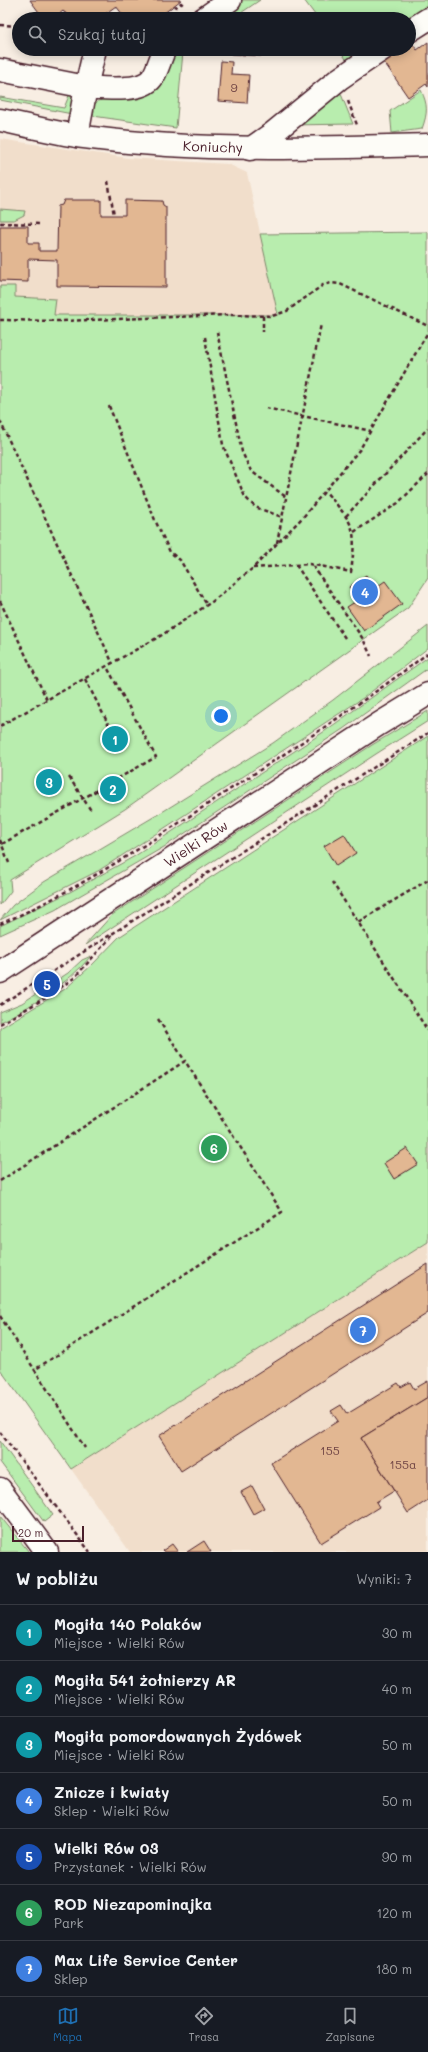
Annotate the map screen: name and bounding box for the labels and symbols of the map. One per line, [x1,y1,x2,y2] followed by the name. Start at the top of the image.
[230,79,238,95] house number: 9
[182,136,243,157] street label: Koniuchy
[352,577,378,607] pin: 4
[211,706,231,726] your location
[102,724,128,754] pin: 1
[36,767,62,797] pin: 3
[100,774,126,804] pin: 2
[160,815,231,871] street label: Wielki Rów
[34,969,60,999] pin: 5
[201,1133,227,1163] pin: 6
[350,1315,376,1345] pin: 7
[320,1442,340,1458] house number: 155
[390,1456,416,1472] house number: 155a
[12,1524,84,1543] scale bar

